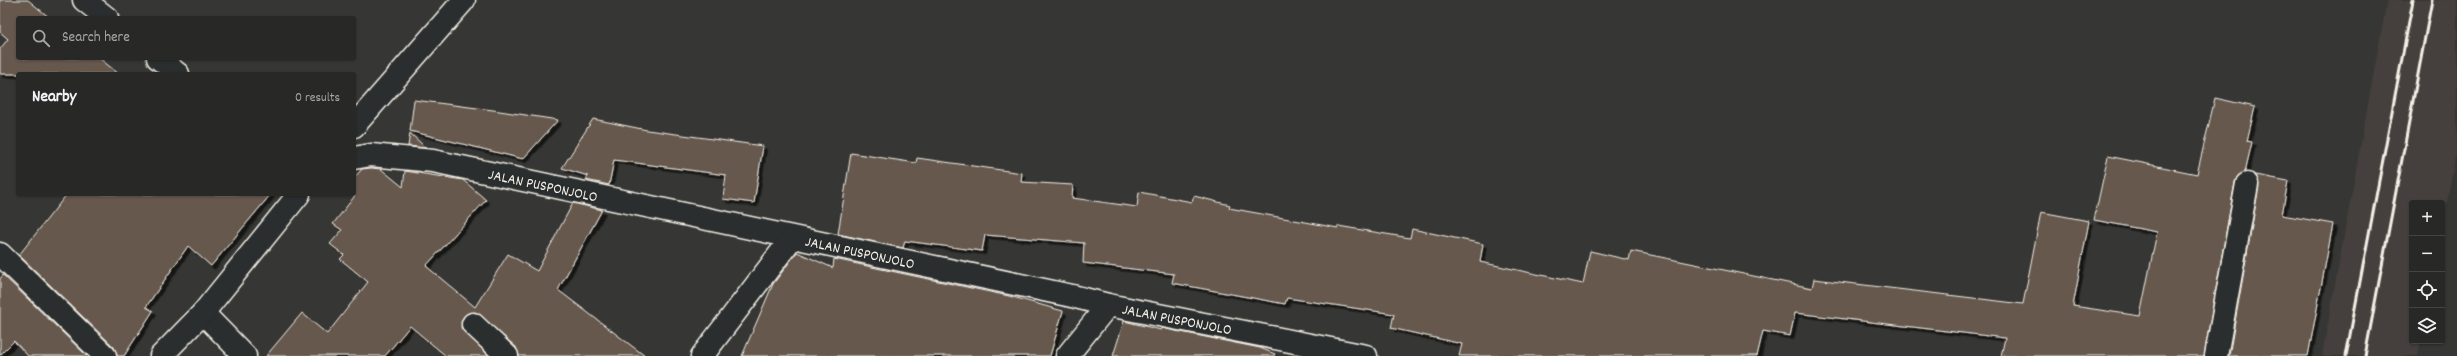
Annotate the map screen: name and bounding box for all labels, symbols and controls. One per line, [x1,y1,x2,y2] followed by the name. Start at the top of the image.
[16,16,356,60] search box
[30,27,52,49] icon: search
[62,27,130,49] text: Search here
[32,86,76,110] text: Nearby
[295,89,340,108] text: 0 results
[486,165,599,209] street label: JALAN PUSPONJOLO
[2409,200,2445,344] map controls
[2409,200,2445,236] button: +
[803,232,916,276] street label: JALAN PUSPONJOLO
[2409,236,2445,272] button: −
[2409,272,2445,308] button: locate
[1120,300,1233,342] street label: JALAN PUSPONJOLO
[2409,308,2445,344] button: layers

